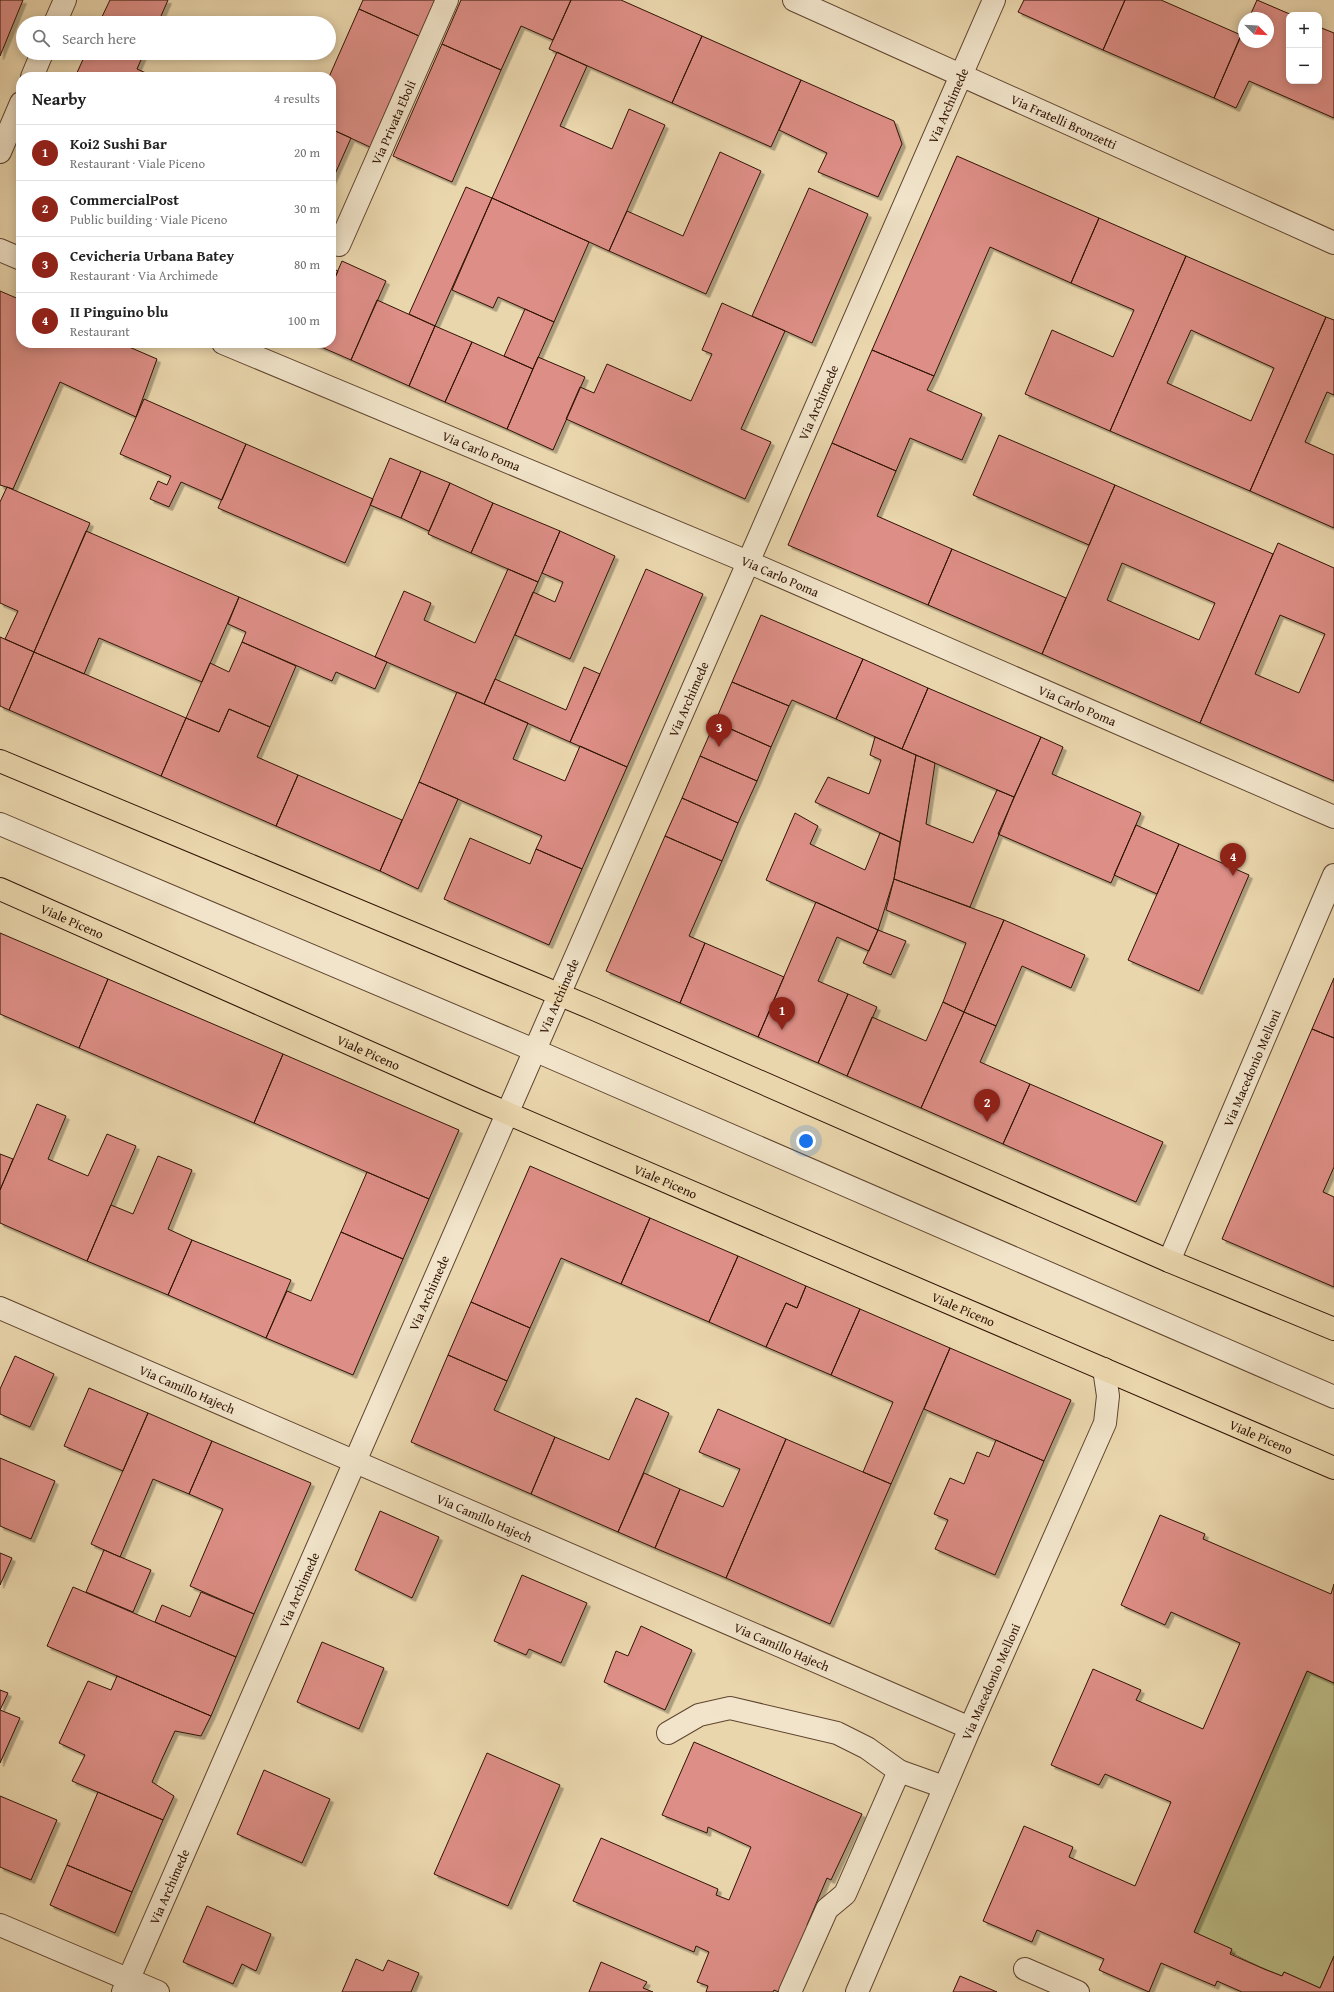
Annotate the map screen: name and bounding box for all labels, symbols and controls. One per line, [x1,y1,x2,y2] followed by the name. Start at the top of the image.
[1238,12,1274,48] north arrow
[1286,12,1322,84] map controls
[1286,12,1322,48] button: +
[16,16,336,60] search box
[30,27,52,49] icon: search
[62,28,136,49] text: Search here
[1286,48,1322,84] button: −
[923,65,973,146] street label: Via Archimede
[366,77,420,168] street label: Via Privata Eboli
[32,86,86,111] text: Nearby
[274,89,320,108] text: 4 results
[1008,89,1120,154] street label: Via Fratelli Bronzetti
[70,133,167,154] text: Koi2 Sushi Bar
[42,143,48,162] text: 1
[294,143,320,162] text: 20 m
[70,154,205,173] text: Restaurant · Viale Piceno
[70,189,179,210] text: CommercialPost
[42,199,48,218] text: 2
[294,199,320,218] text: 30 m
[70,210,227,229] text: Public building · Viale Piceno
[70,245,234,266] text: Cevicheria Urbana Batey
[42,255,48,274] text: 3
[294,255,320,274] text: 80 m
[70,266,218,285] text: Restaurant · Via Archimede
[70,301,168,322] text: II Pinguino blu
[42,311,48,330] text: 4
[288,311,320,330] text: 100 m
[70,322,130,341] text: Restaurant
[793,362,843,443] street label: Via Archimede
[439,426,524,476] street label: Via Carlo Poma
[738,551,823,602] street label: Via Carlo Poma
[663,658,713,740] street label: Via Archimede
[1035,680,1120,731] street label: Via Carlo Poma
[706,714,732,747] pin: 3
[1220,843,1246,876] pin: 4
[38,899,107,943] street label: Viale Piceno
[534,955,583,1037] street label: Via Archimede
[769,997,795,1030] pin: 1
[1218,1006,1285,1129] street label: Via Macedonio Melloni
[334,1030,404,1075] street label: Viale Piceno
[974,1089,1000,1122] pin: 2
[796,1131,816,1151] your location
[631,1159,701,1203] street label: Viale Piceno
[404,1252,454,1334] street label: Via Archimede
[929,1287,999,1331] street label: Viale Piceno
[136,1360,239,1418] street label: Via Camillo Hajech
[1226,1415,1296,1459] street label: Viale Piceno
[434,1489,536,1547] street label: Via Camillo Hajech
[274,1549,324,1631] street label: Via Archimede
[731,1617,833,1676] street label: Via Camillo Hajech
[957,1620,1025,1743] street label: Via Macedonio Melloni
[144,1846,194,1927] street label: Via Archimede

